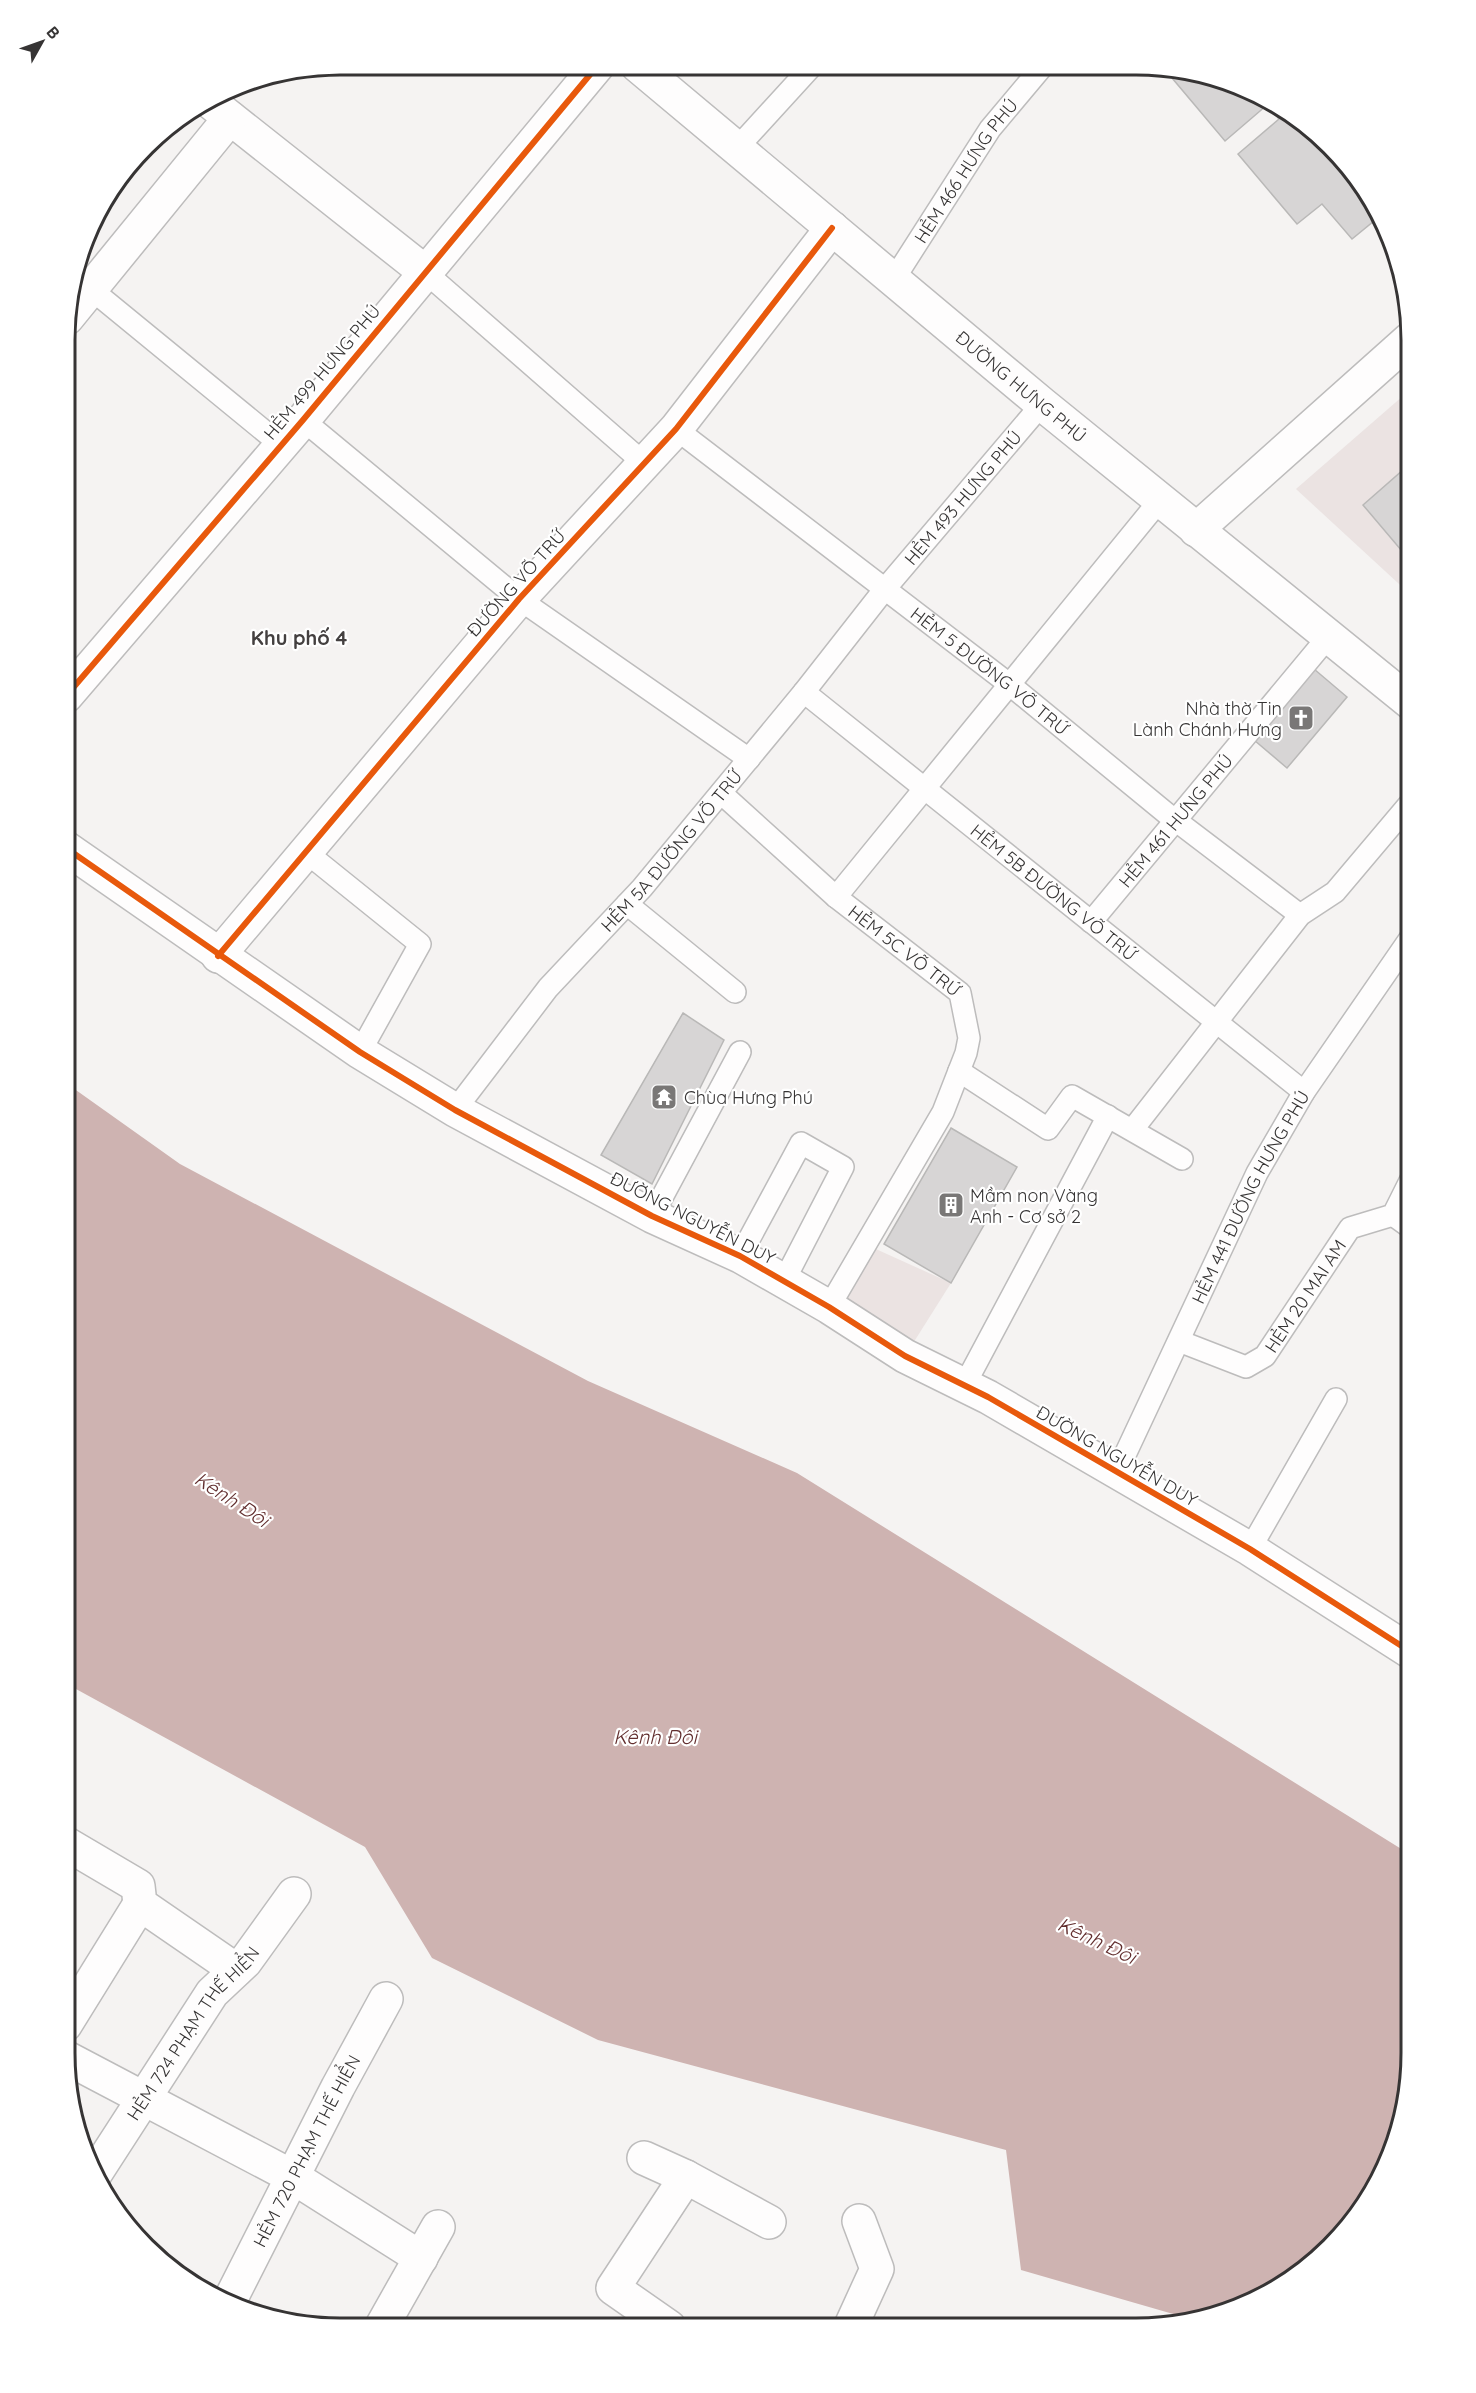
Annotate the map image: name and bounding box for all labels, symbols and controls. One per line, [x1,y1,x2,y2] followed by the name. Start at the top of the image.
[12,12,72,72] north arrow
[42,22,65,43] text: B
[909,93,1022,247] street label: HẺM 466 HƯNG PHÚ
[259,300,385,444] street label: HẺM 499 HƯNG PHÚ
[951,325,1091,447] street label: ĐƯỜNG HƯNG PHÚ
[899,425,1026,569] street label: HẺM 493 HƯNG PHÚ
[462,524,571,641] street label: ĐƯỜNG VÕ TRỨ
[906,602,1074,740] street label: HẺM 5 ĐƯỜNG VÕ TRỨ
[251,625,347,650] district label: Khu phố 4
[1133,697,1282,741] place label: Nhà thờ Tin Lành Chánh Hưng
[1286,703,1316,733] church icon: Nhà thờ Tin Lành Chánh Hưng
[1113,749,1238,892] street label: HẺM 461 HƯNG PHÚ
[595,764,747,936] street label: HẺM 5A ĐƯỜNG VÕ TRỨ
[966,819,1142,966] street label: HẺM 5B ĐƯỜNG VÕ TRỨ
[844,900,966,1002] street label: HẺM 5C VÕ TRỨ
[649,1082,679,1112] temple icon: Chùa Hưng Phú
[684,1086,813,1109] place label: Chùa Hưng Phú
[1186,1086,1314,1307] street label: HẺM 441 ĐƯỜNG HƯNG PHÚ
[607,1165,780,1270] street label: ĐƯỜNG NGUYỄN DUY
[970,1184,1098,1228] place label: Mầm non Vàng Anh - Cơ sở 2
[936,1190,966,1220] building icon: Mầm non Vàng Anh - Cơ sở 2
[1259,1235,1351,1357] street label: HẺM 20 MAI AM
[1032,1400,1202,1512] street label: ĐƯỜNG NGUYỄN DUY
[190,1466,276,1534] water label: Kênh Đôi
[613,1724,699,1749] water label: Kênh Đôi
[1054,1911,1143,1970] water label: Kênh Đôi
[121,1942,264,2125] street label: HẺM 724 PHẠM THẾ HIỂN
[247,2051,365,2251] street label: HẺM 720 PHẠM THẾ HIỂN

